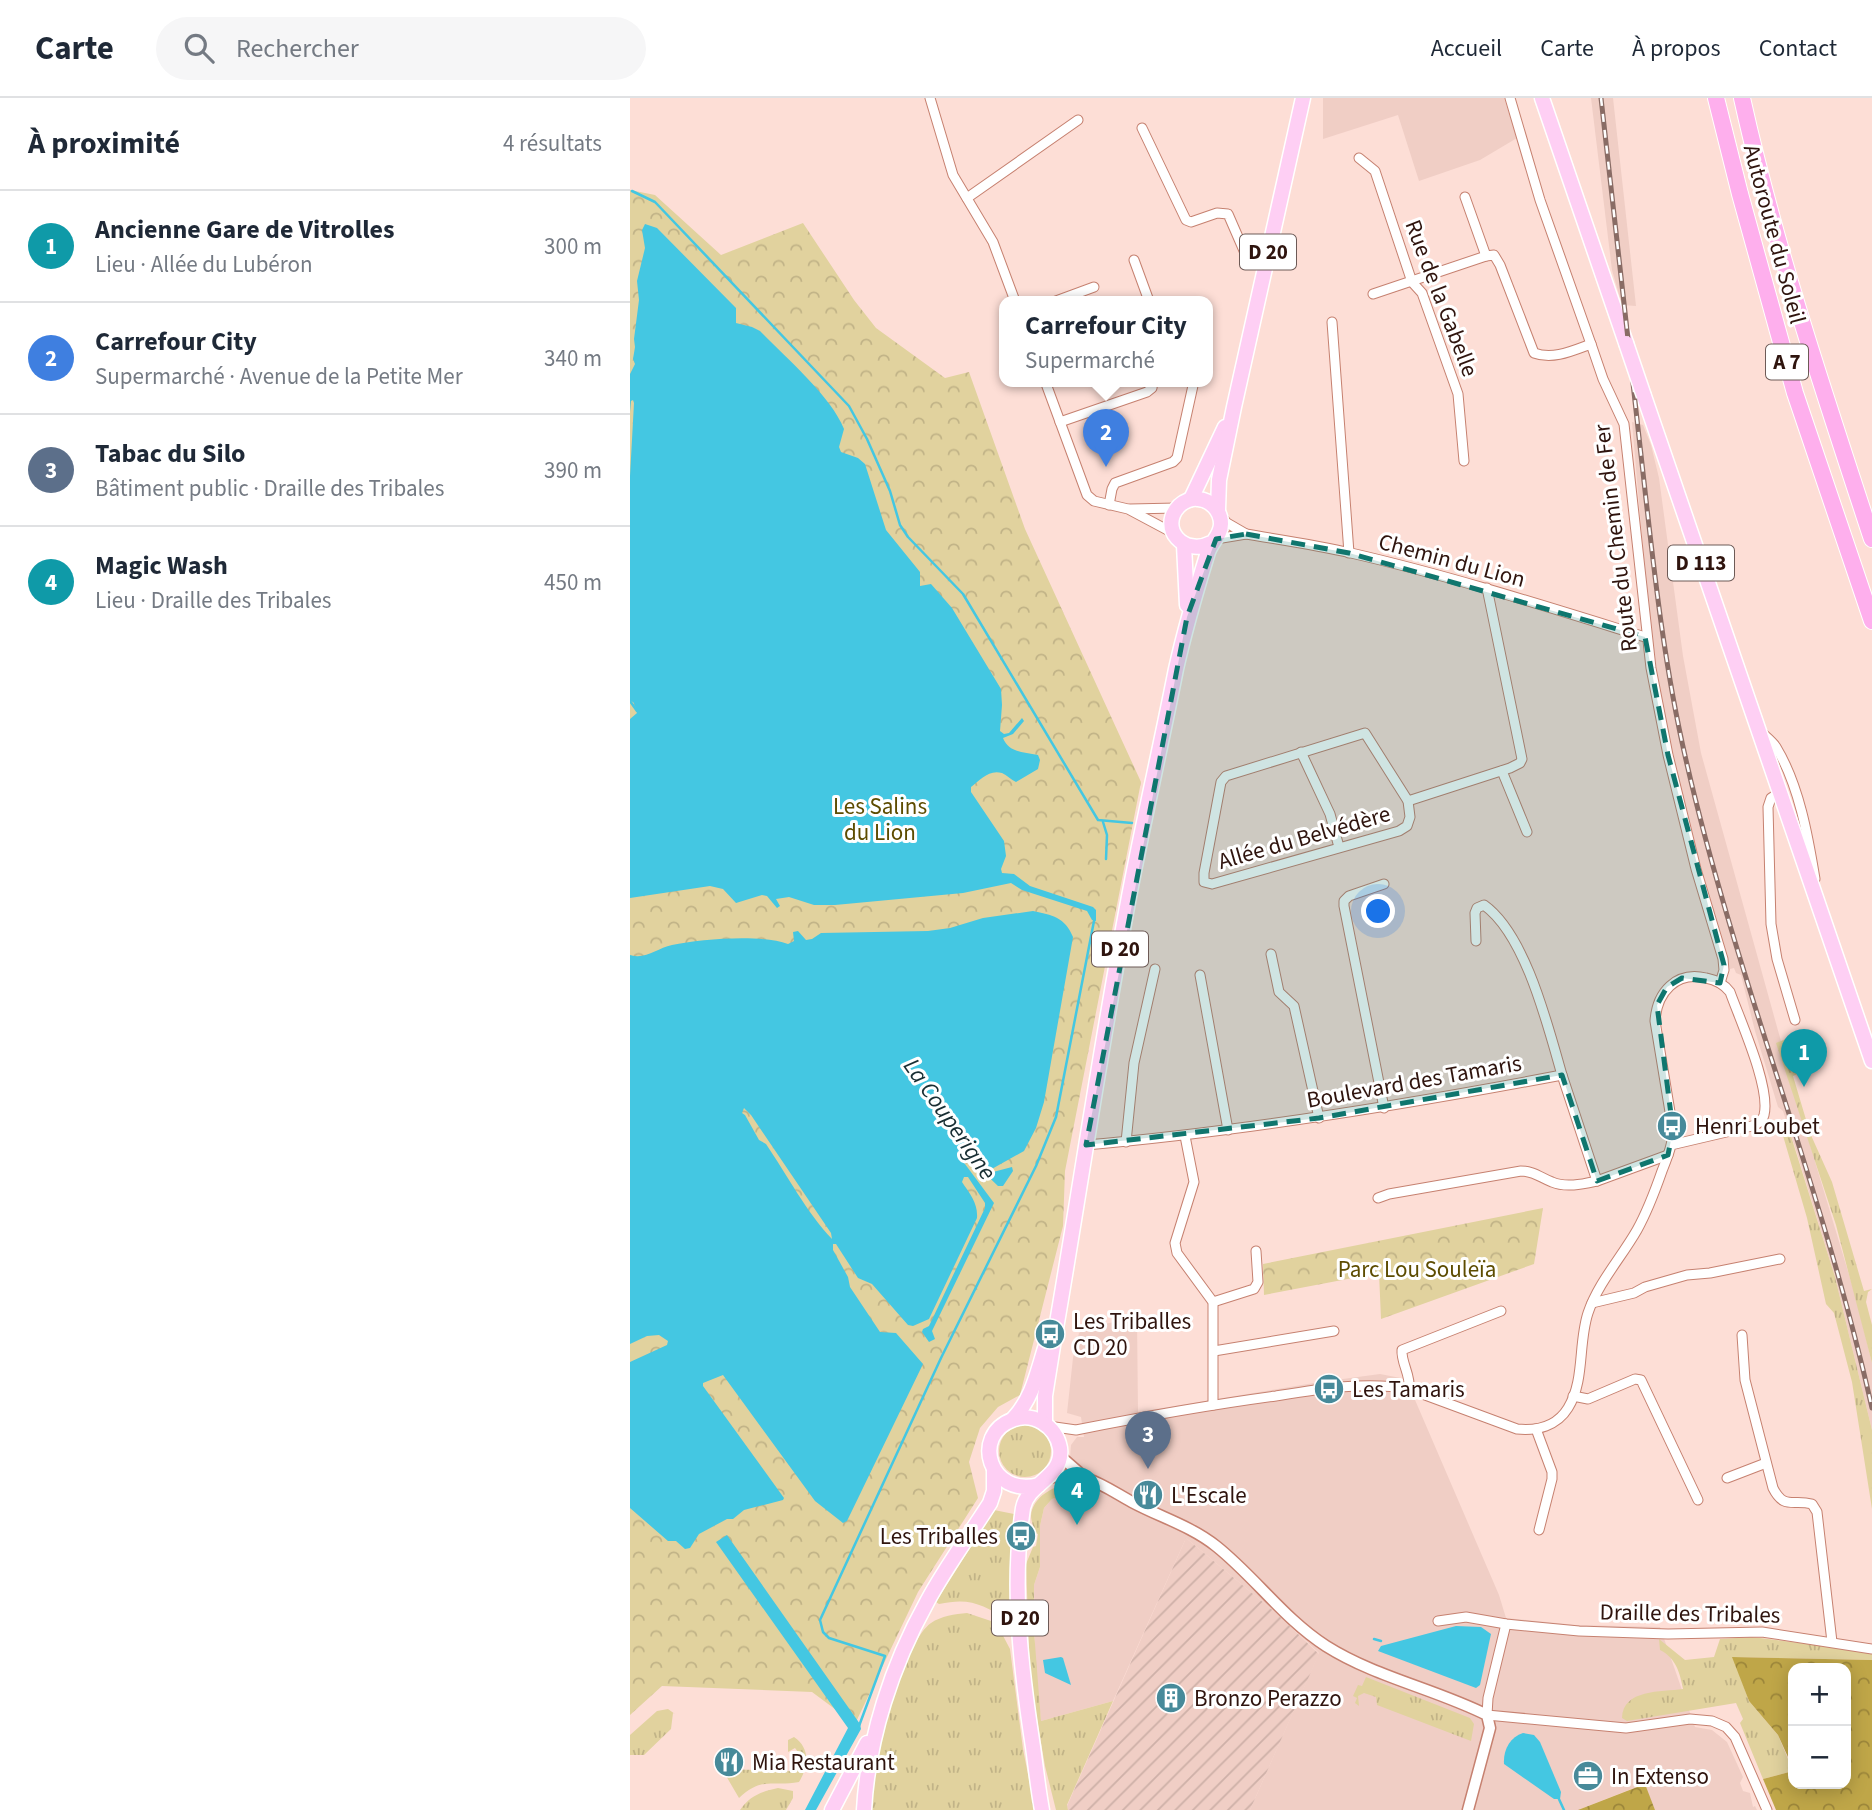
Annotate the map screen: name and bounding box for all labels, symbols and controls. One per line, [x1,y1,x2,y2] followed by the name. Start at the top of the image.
[156,17,646,80] search box
[35,25,114,72] text: Carte
[180,29,218,67] icon: search
[236,30,359,67] text: Rechercher
[1431,31,1502,66] text: Accueil
[1540,31,1594,66] text: Carte
[1632,31,1721,66] text: À propos
[1759,31,1837,66] text: Contact
[28,122,180,165] text: À proximité
[503,127,602,160] text: 4 résultats
[1735,141,1814,327] street label: Autoroute du Soleil
[95,211,395,248] text: Ancienne Gare de Vitrolles
[1396,215,1487,381] street label: Rue de la Gabelle
[45,230,57,263] text: 1
[544,230,602,263] text: 300 m
[1240,234,1296,270] road number: D 20
[95,248,313,281] text: Lieu · Allée du Lubéron
[999,296,1213,387] popup
[1025,307,1187,344] text: Carrefour City
[95,323,257,360] text: Carrefour City
[45,342,57,375] text: 2
[544,342,602,375] text: 340 m
[1025,344,1155,377] text: Supermarché
[1766,344,1808,380] road number: A 7
[95,360,463,393] text: Supermarché · Avenue de la Petite Mer
[1083,409,1129,467] pin: 2
[1585,421,1646,654] street label: Route du Chemin de Fer
[95,435,246,472] text: Tabac du Silo
[45,454,57,487] text: 3
[544,454,602,487] text: 390 m
[95,472,444,505] text: Bâtiment public · Draille des Tribales
[1375,525,1529,596] street label: Chemin du Lion
[1668,546,1734,580] road number: D 113
[95,547,228,584] text: Magic Wash
[45,566,57,599] text: 4
[544,566,602,599] text: 450 m
[95,584,331,617] text: Lieu · Draille des Tribales
[833,790,927,849] park label: Les Salins du Lion
[1214,797,1394,878] street label: Allée du Belvédère
[1361,894,1395,928] your location
[1092,932,1148,966] road number: D 20
[1781,1029,1827,1087] pin: 1
[1304,1046,1524,1117] street label: Boulevard des Tamaris
[895,1051,1005,1187] water label: La Couperigne
[1655,1109,1689,1143] bus stop icon: Henri Loubet
[1695,1110,1820,1143] place label: Henri Loubet
[1338,1253,1496,1286] park label: Parc Lou Souleïa
[1073,1305,1191,1364] place label: Les Triballes CD 20
[1033,1317,1067,1351] bus stop icon: Les Triballes CD 20
[1312,1372,1346,1406] bus stop icon: Les Tamaris
[1352,1373,1465,1406] place label: Les Tamaris
[1125,1411,1171,1469] pin: 3
[1054,1467,1100,1525] pin: 4
[1131,1478,1165,1512] restaurant icon: L'Escale
[1171,1479,1247,1512] place label: L'Escale
[1004,1519,1038,1553] bus stop icon: Les Triballes
[880,1520,998,1553] place label: Les Triballes
[1599,1595,1781,1632] street label: Draille des Tribales
[992,1600,1048,1636] road number: D 20
[1788,1663,1851,1789] map controls
[1788,1663,1851,1726] button: +
[1154,1681,1188,1715] building icon: Bronzo Perazzo
[1194,1682,1342,1715] place label: Bronzo Perazzo
[1788,1726,1851,1789] button: −
[712,1745,746,1779] restaurant icon: Mia Restaurant
[752,1746,895,1779] place label: Mia Restaurant
[1571,1759,1605,1793] office icon: In Extenso
[1611,1760,1709,1793] place label: In Extenso

